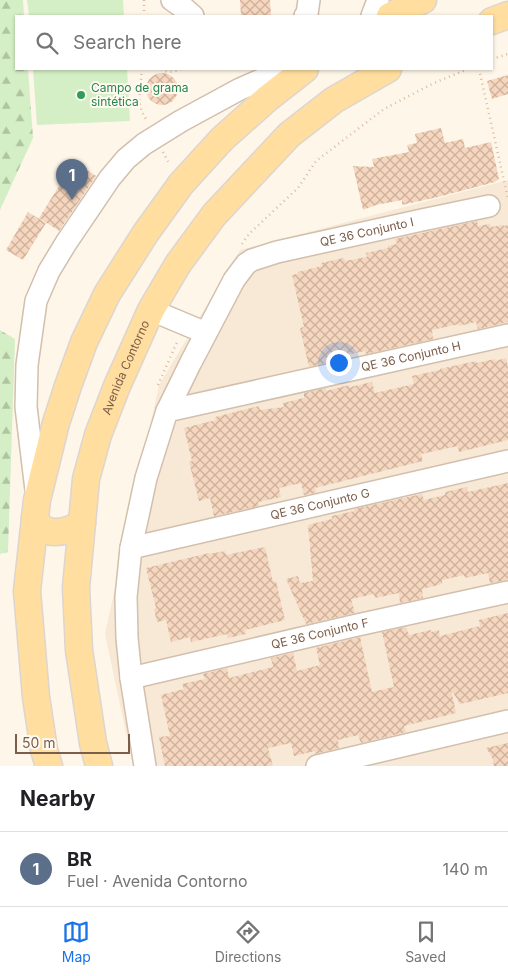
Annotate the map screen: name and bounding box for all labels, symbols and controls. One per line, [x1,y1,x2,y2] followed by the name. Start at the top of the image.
[15,15,493,70] search box
[33,29,61,57] icon: search
[73,31,182,54] text: Search here
[91,80,189,109] place label: Campo de grama sintética
[75,89,87,101] marker: Campo de grama sintética
[56,159,88,200] pin: 1
[318,214,415,249] street label: QE 36 Conjunto I
[99,318,152,417] street label: Avenida Contorno
[360,338,462,374] street label: QE 36 Conjunto H
[326,350,352,376] your location
[269,485,371,523] street label: QE 36 Conjunto G
[270,615,370,652] street label: QE 36 Conjunto F
[15,731,130,754] scale bar
[22,734,56,751] text: 50 m
[20,786,95,811] text: Nearby
[67,848,92,871] text: BR
[33,859,39,879] text: 1
[443,859,488,879] text: 140 m
[67,871,247,891] text: Fuel · Avenida Contorno
[62,918,91,965] tab: Map
[215,918,281,965] tab: Directions
[405,918,446,965] tab: Saved

